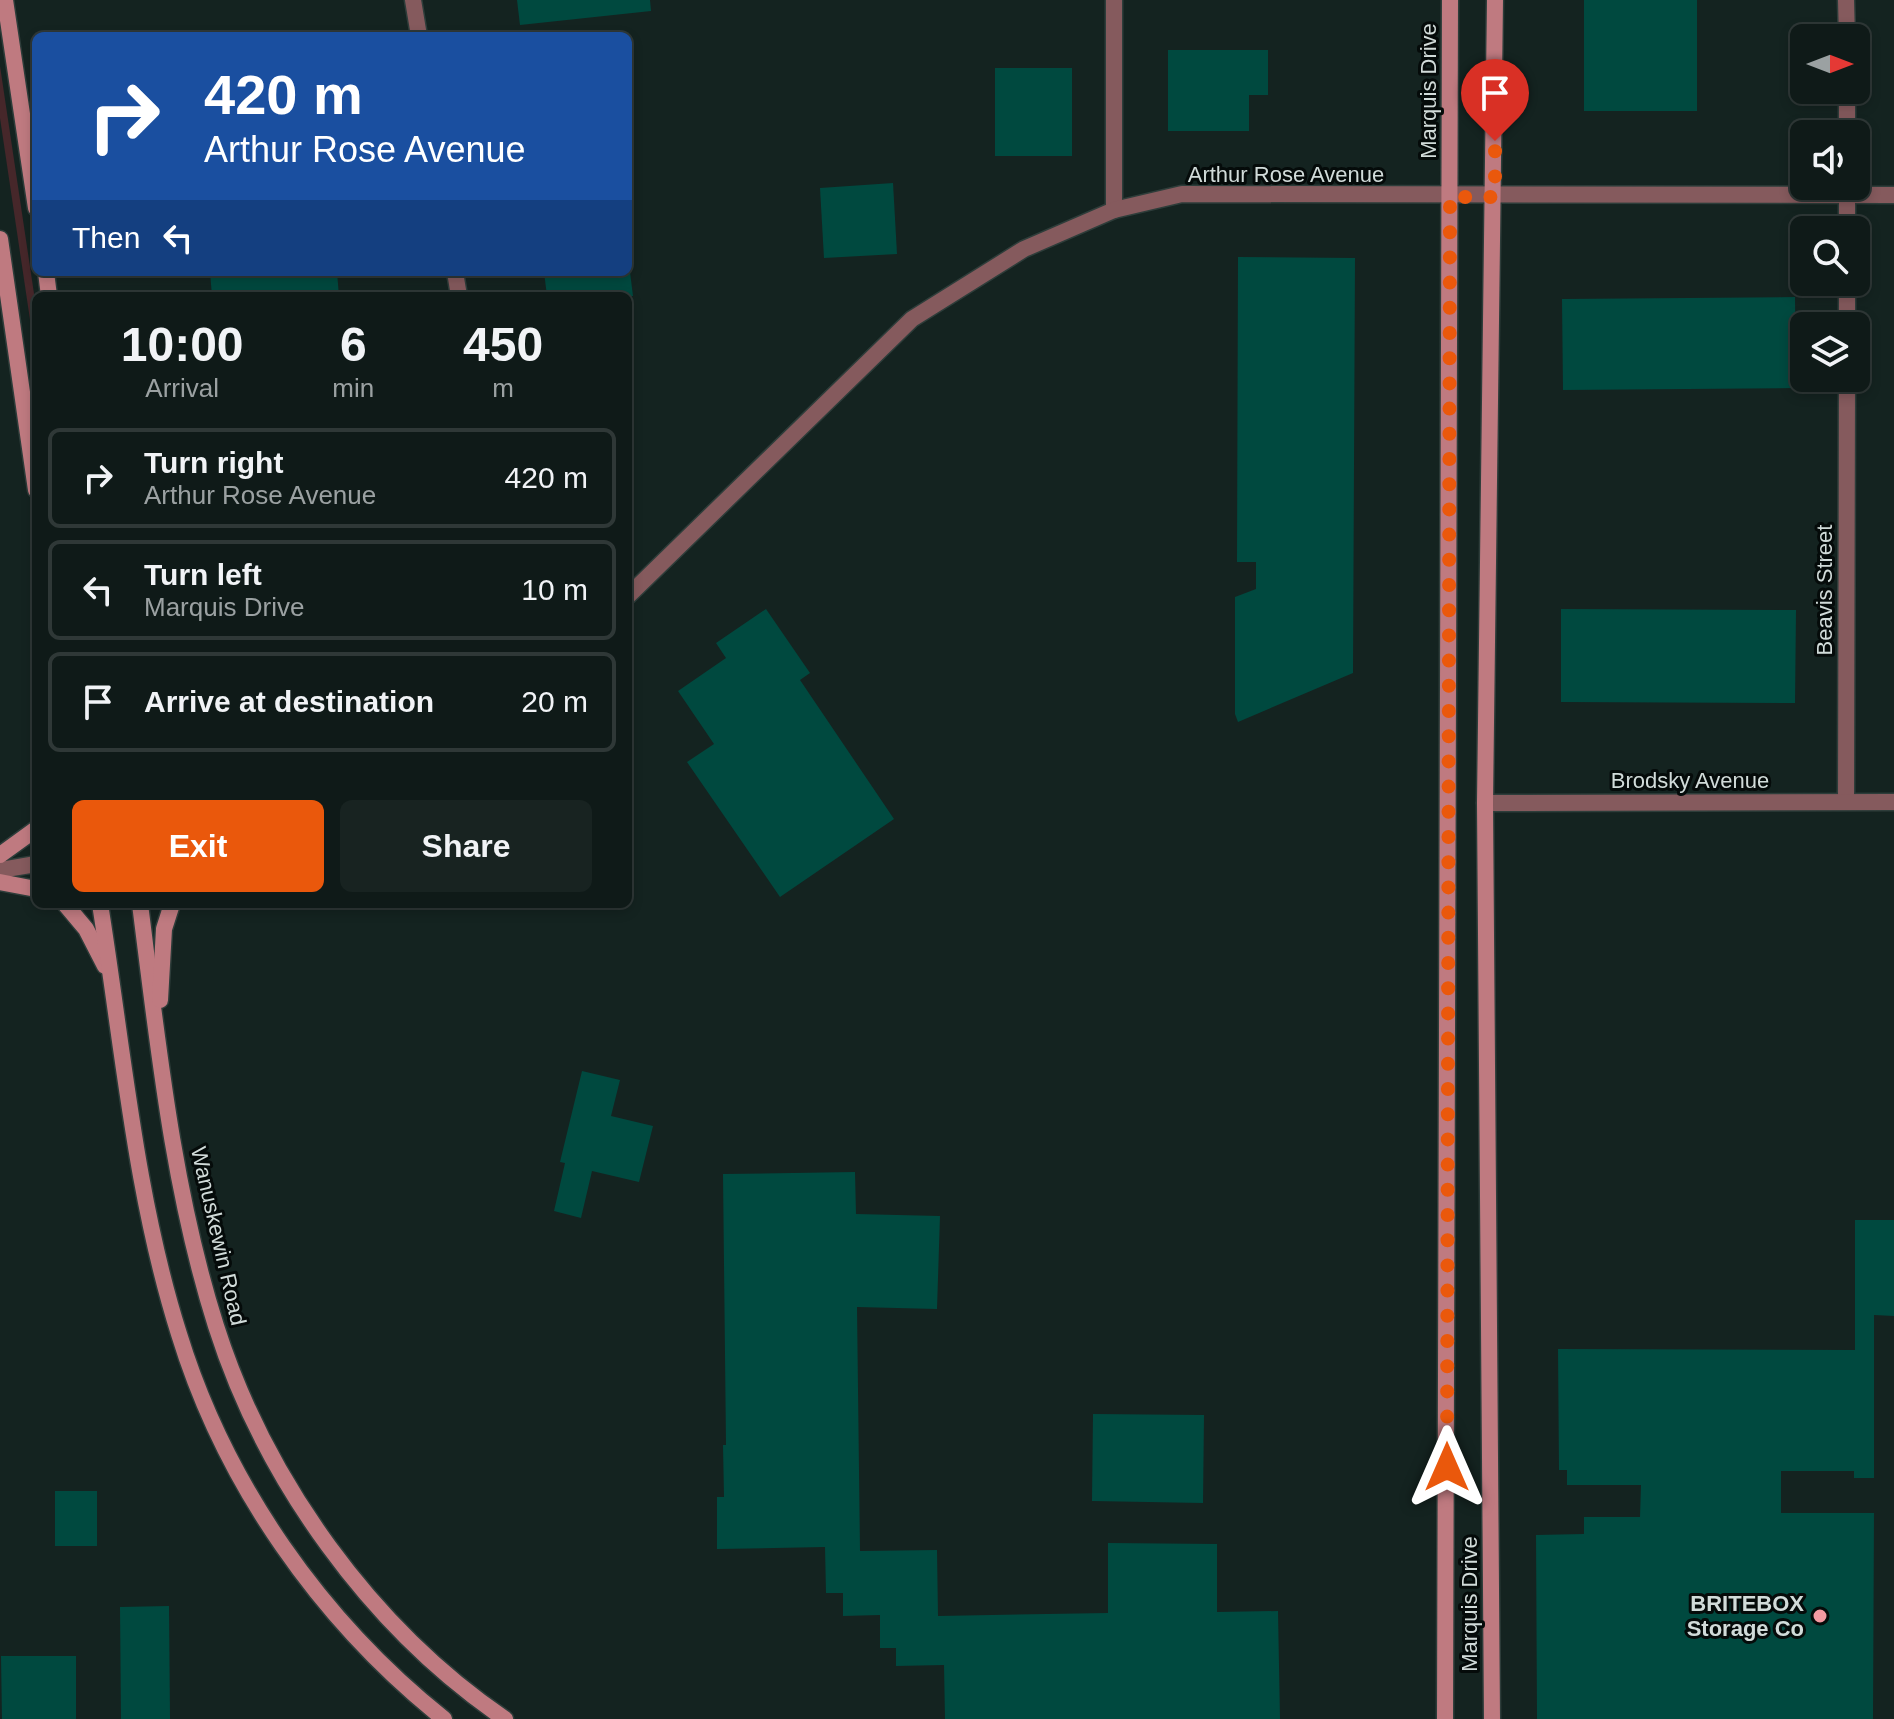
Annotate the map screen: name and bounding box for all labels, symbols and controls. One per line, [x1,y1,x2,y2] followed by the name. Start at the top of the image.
[1416,23,1441,159] street label: Marquis Drive
[1790,24,1870,104] north arrow
[1790,24,1870,392] map controls
[1461,59,1529,141] pin
[204,63,363,126] text: 420 m
[72,64,176,168] icon: right
[1473,71,1517,115] icon: arrive
[1790,120,1870,200] button: sound
[204,129,526,170] text: Arthur Rose Avenue
[1188,162,1384,187] street label: Arthur Rose Avenue
[156,216,200,260] icon: left
[1790,216,1870,296] button: search
[72,221,140,254] text: Then
[1790,312,1870,392] button: layers
[121,318,244,371] text: 10:00
[340,318,367,371] text: 6
[463,318,543,371] text: 450
[145,373,219,403] text: Arrival
[332,373,374,403] text: min
[492,373,514,403] text: m
[144,446,283,479] text: Turn right
[76,456,120,500] icon: right
[505,461,588,494] text: 420 m
[144,480,376,510] text: Arthur Rose Avenue
[1812,525,1837,655] street label: Beavis Street
[144,558,262,591] text: Turn left
[76,568,120,612] icon: left
[521,573,588,606] text: 10 m
[144,592,304,622] text: Marquis Drive
[76,680,120,724] icon: arrive
[144,685,434,718] text: Arrive at destination
[521,685,588,718] text: 20 m
[1611,768,1769,793] street label: Brodsky Avenue
[72,800,324,892] button: Exit
[340,800,592,892] button: Share
[186,1144,251,1328] street label: Wanuskewin Road
[1405,1425,1489,1509] position arrow
[1457,1536,1482,1672] street label: Marquis Drive
[1687,1591,1804,1641] place label: BRITEBOX Storage Co
[1811,1607,1829,1625] marker: BRITEBOX Storage Co

